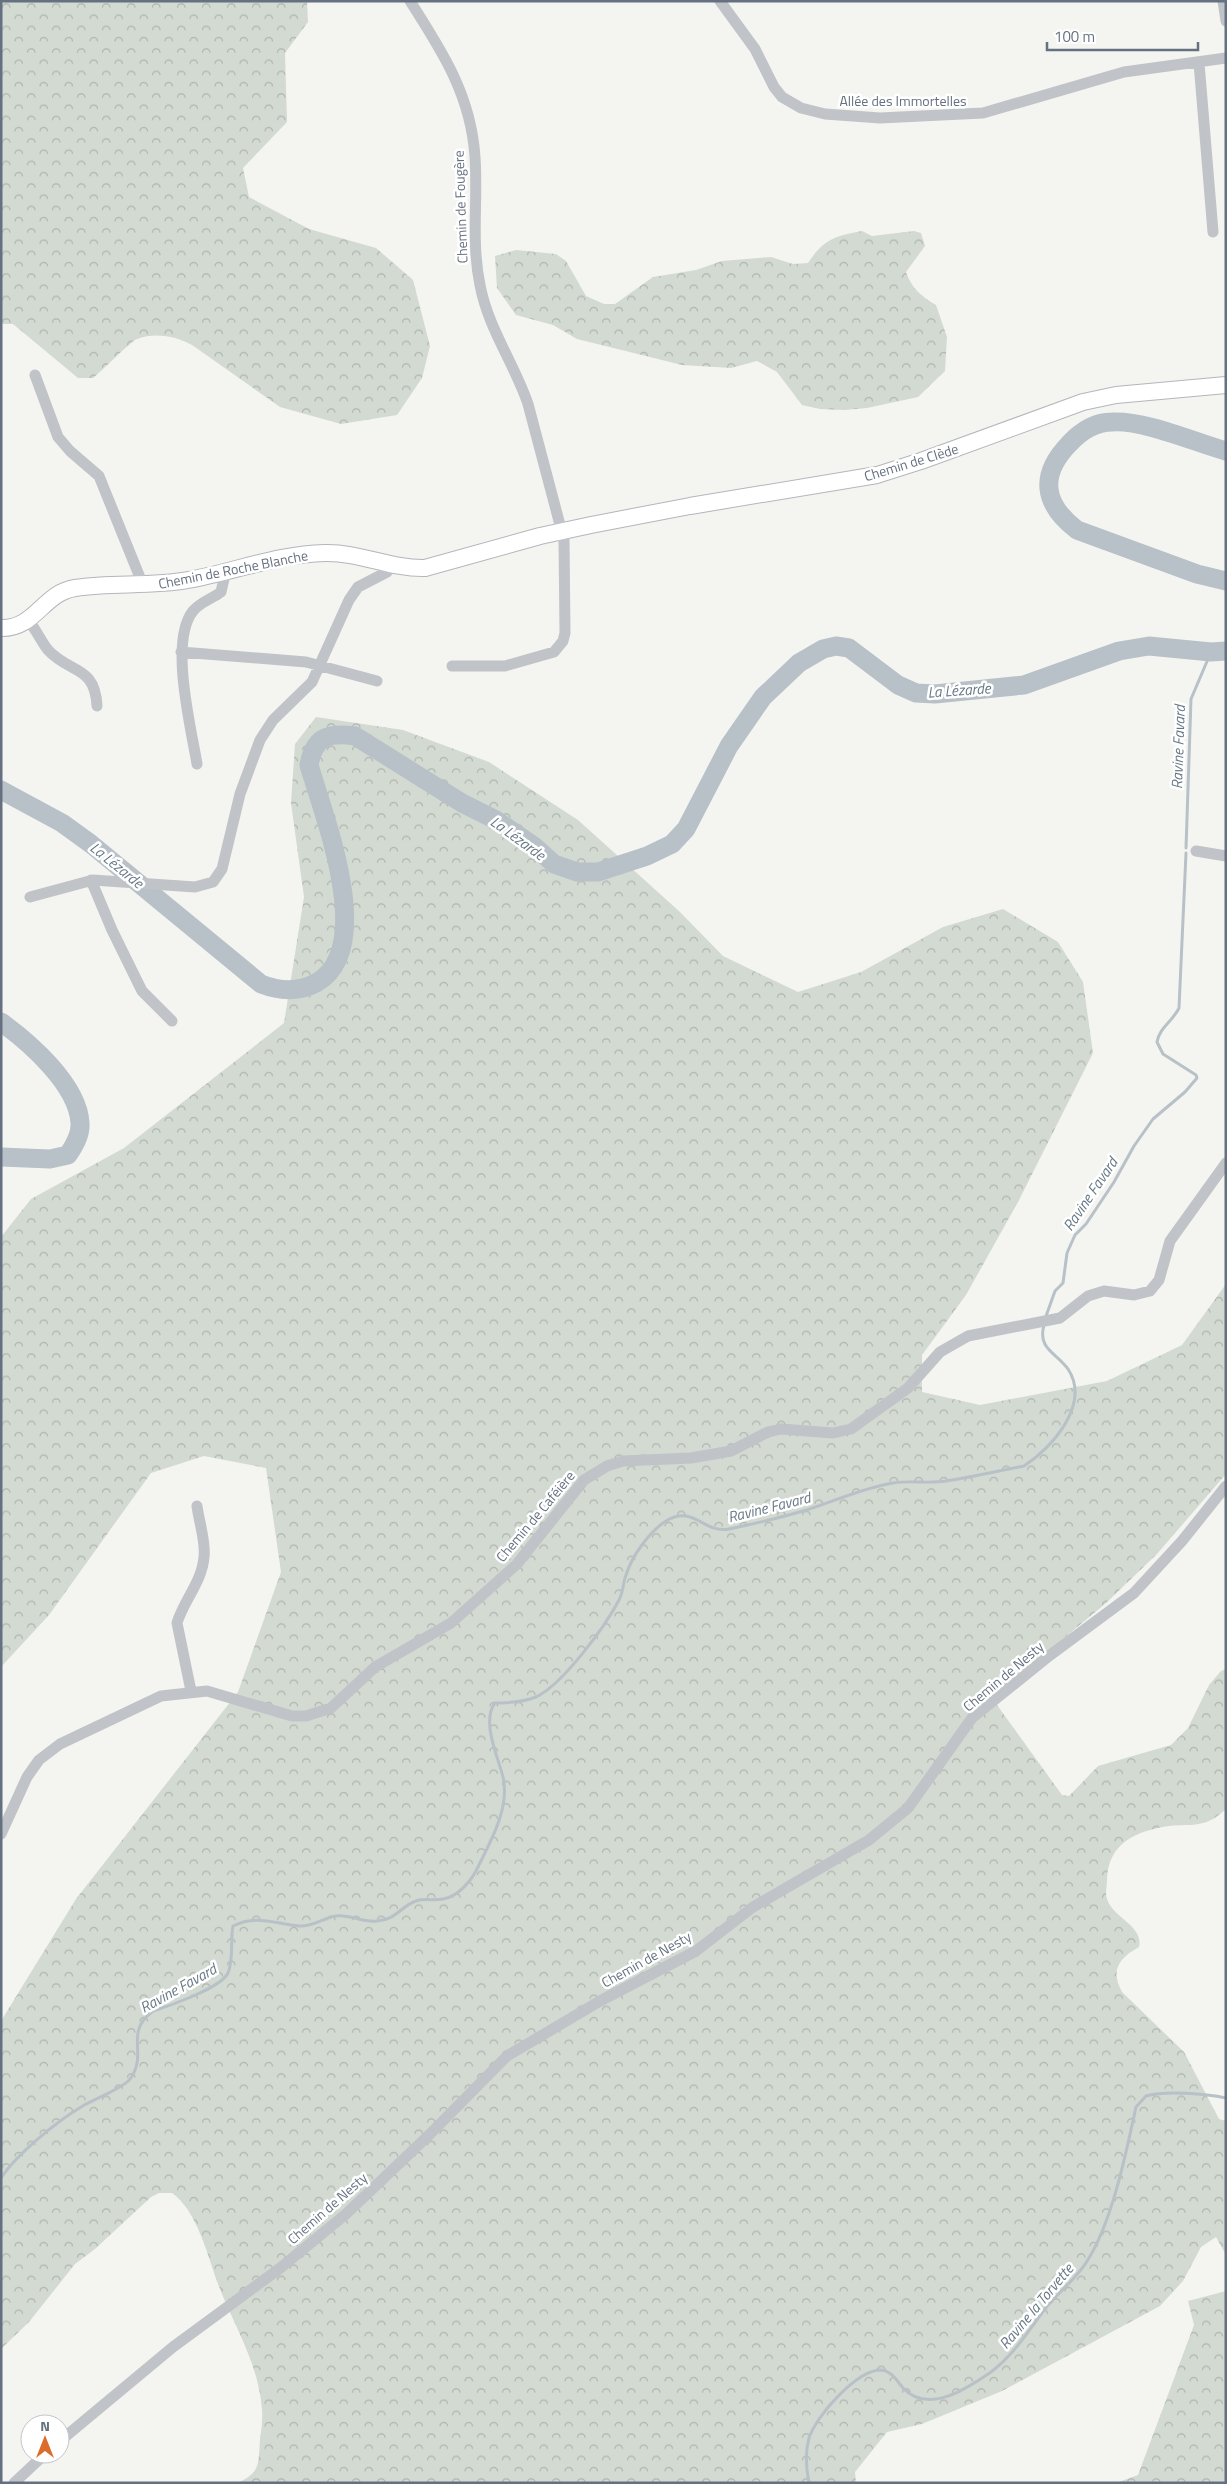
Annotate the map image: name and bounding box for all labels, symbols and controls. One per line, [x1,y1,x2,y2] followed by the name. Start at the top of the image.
[1047,20,1198,52] scale bar
[1054,25,1095,48] text: 100 m
[839,90,967,111] street label: Allée des Immortelles
[448,150,472,264] street label: Chemin de Fougère
[861,438,961,486] street label: Chemin de Clède
[156,544,310,594] street label: Chemin de Roche Blanche
[927,676,992,704] water label: La Lézarde
[1165,703,1191,789] water label: Ravine Favard
[486,810,551,866] water label: La Lézarde
[85,836,150,894] water label: La Lézarde
[1057,1151,1124,1235] water label: Ravine Favard
[491,1466,579,1566] street label: Chemin de Caféière
[725,1485,814,1528] water label: Ravine Favard
[958,1636,1048,1716] street label: Chemin de Nesty
[597,1926,695,1992] street label: Chemin de Nesty
[136,1957,222,2018] water label: Ravine Favard
[282,2167,372,2249] street label: Chemin de Nesty
[993,2257,1079,2354] water label: Ravine la Torvette
[20,2414,70,2464] north arrow
[40,2415,50,2436] text: N

